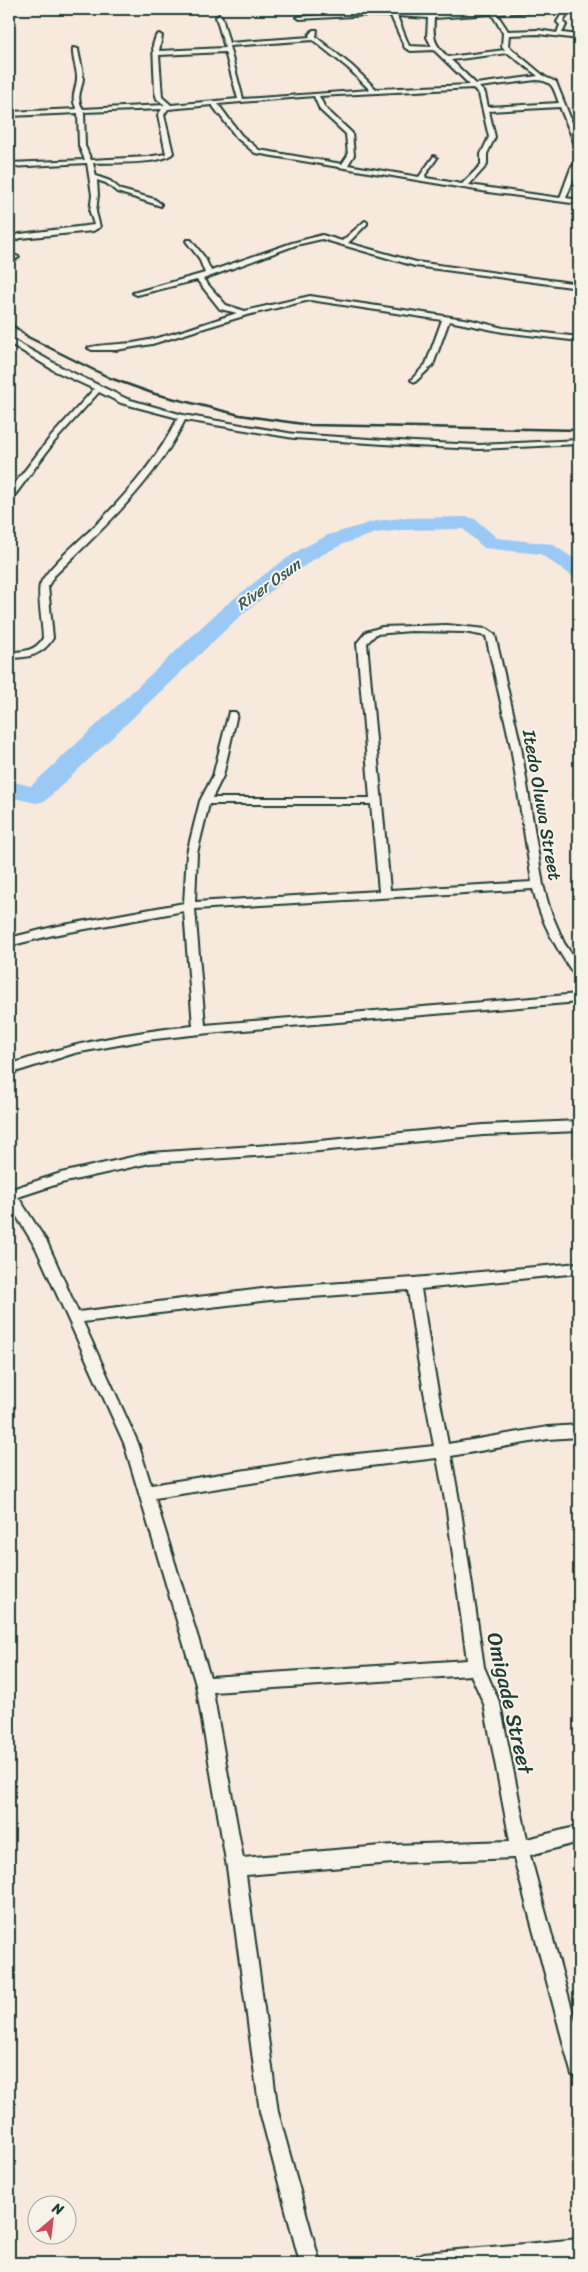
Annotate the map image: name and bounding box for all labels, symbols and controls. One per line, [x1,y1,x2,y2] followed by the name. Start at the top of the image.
[230,549,309,618] water label: River Osun
[513,726,571,883] street label: Itedo Oluwa Street
[475,1628,545,1779] street label: Omigade Street
[28,2194,78,2244] north arrow
[47,2195,68,2222] text: N

